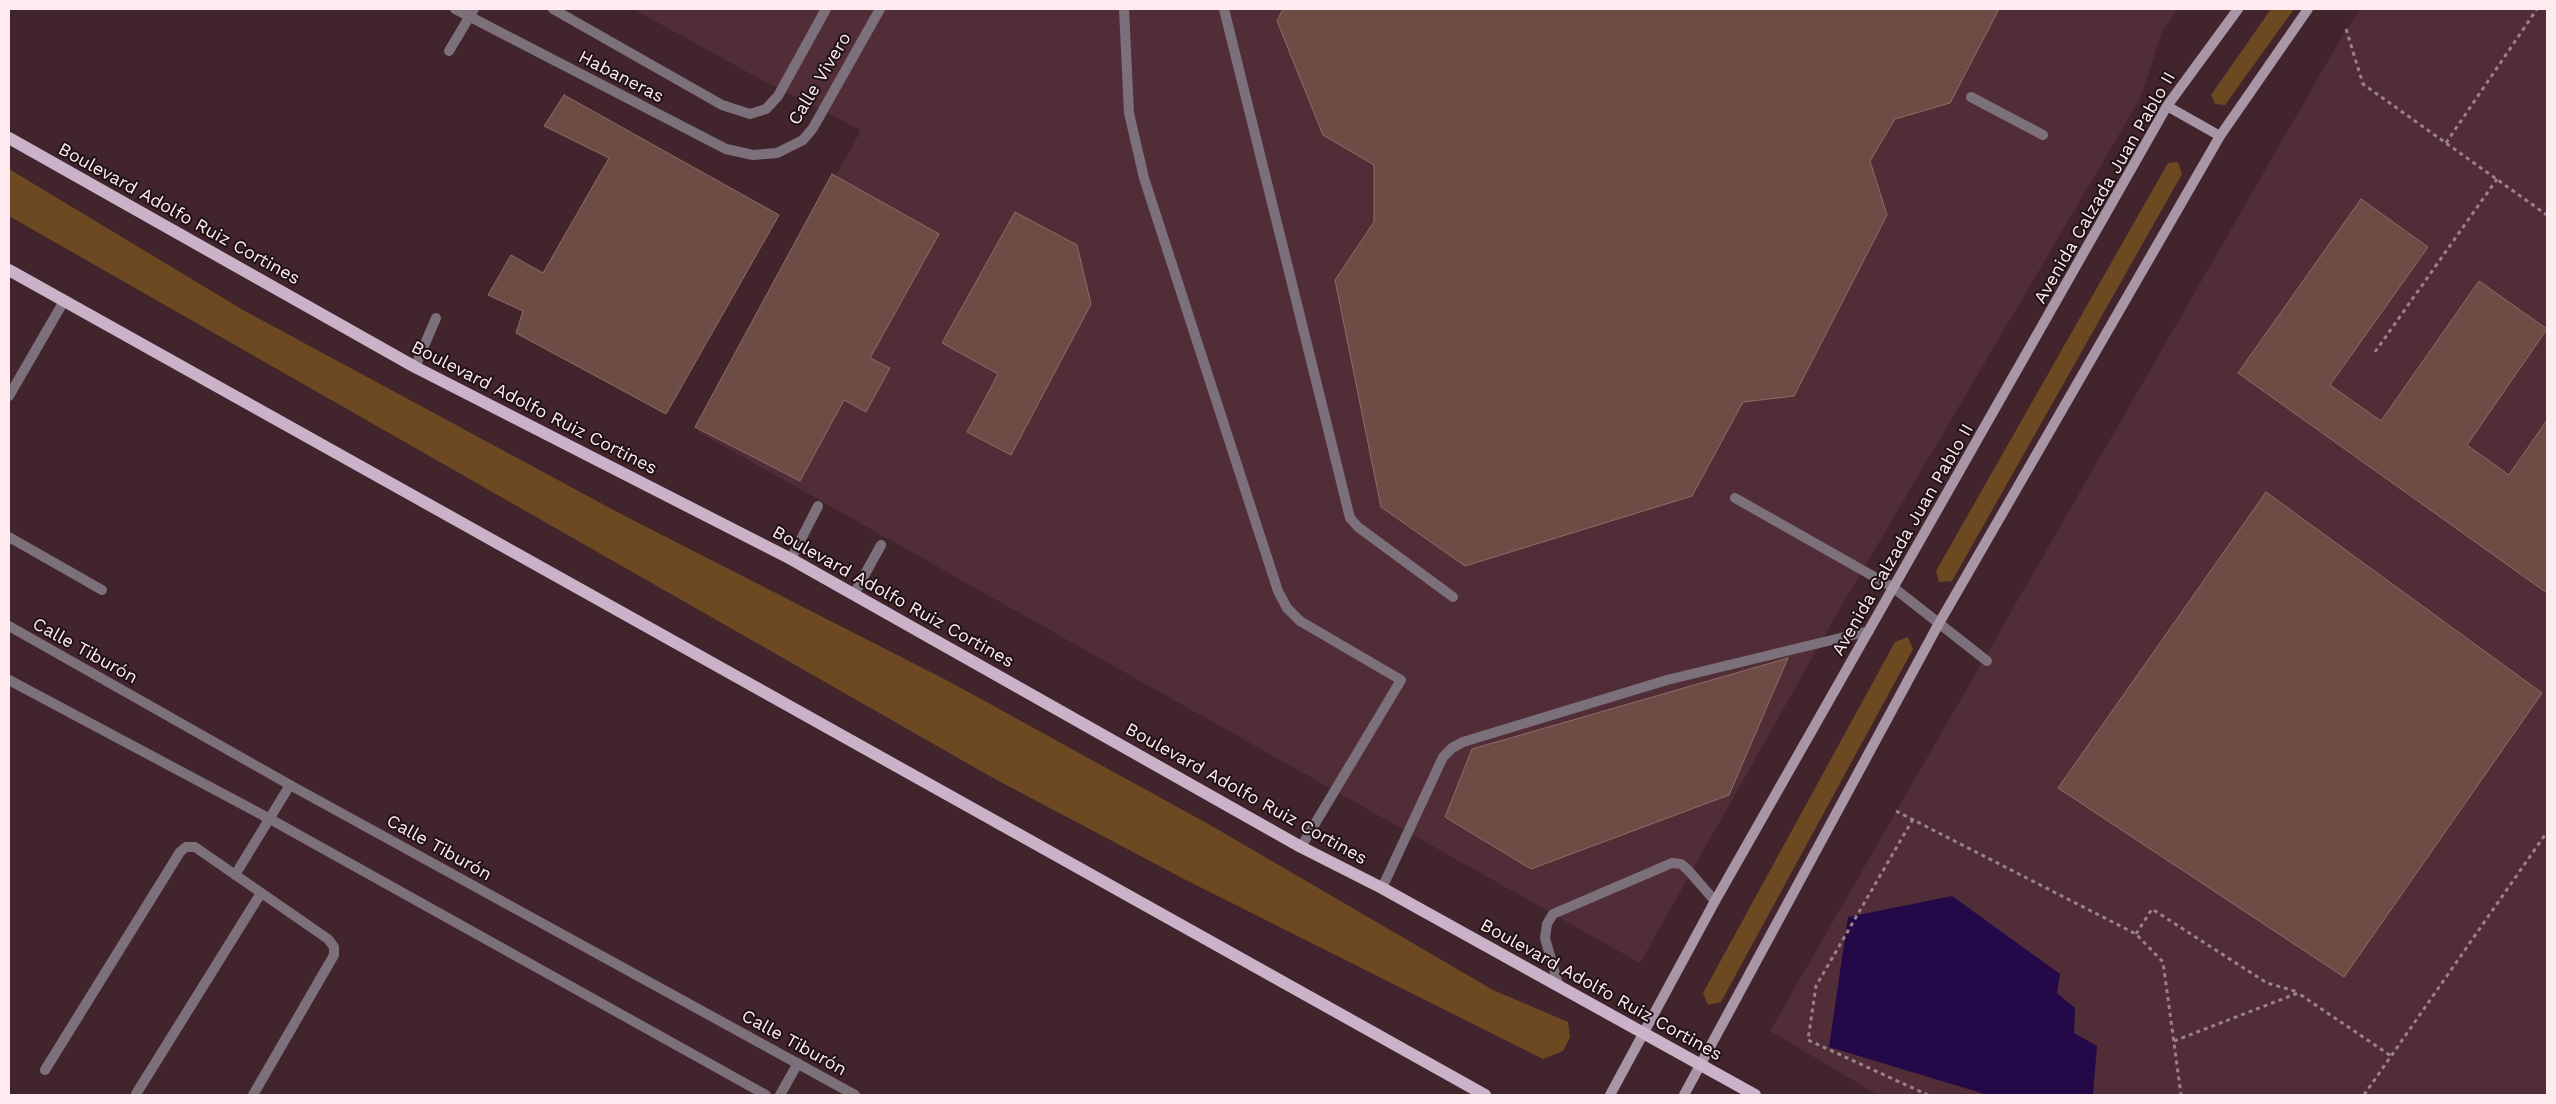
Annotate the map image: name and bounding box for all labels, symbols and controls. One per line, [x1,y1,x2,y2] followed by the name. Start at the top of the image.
[784,29,856,129] street label: Calle Vivero
[575,46,667,108] street label: Habaneras
[2030,68,2180,308] street label: Avenida Calzada Juan Pablo II
[54,138,304,290] street label: Boulevard Adolfo Ruiz Cortines
[408,336,660,480] street label: Boulevard Adolfo Ruiz Cortines
[1828,420,1978,660] street label: Avenida Calzada Juan Pablo II
[768,521,1018,673] street label: Boulevard Adolfo Ruiz Cortines
[29,613,141,689] street label: Calle Tiburón
[1121,718,1371,870] street label: Boulevard Adolfo Ruiz Cortines
[383,810,495,886] street label: Calle Tiburón
[1476,914,1726,1066] street label: Boulevard Adolfo Ruiz Cortines
[738,1005,850,1081] street label: Calle Tiburón

